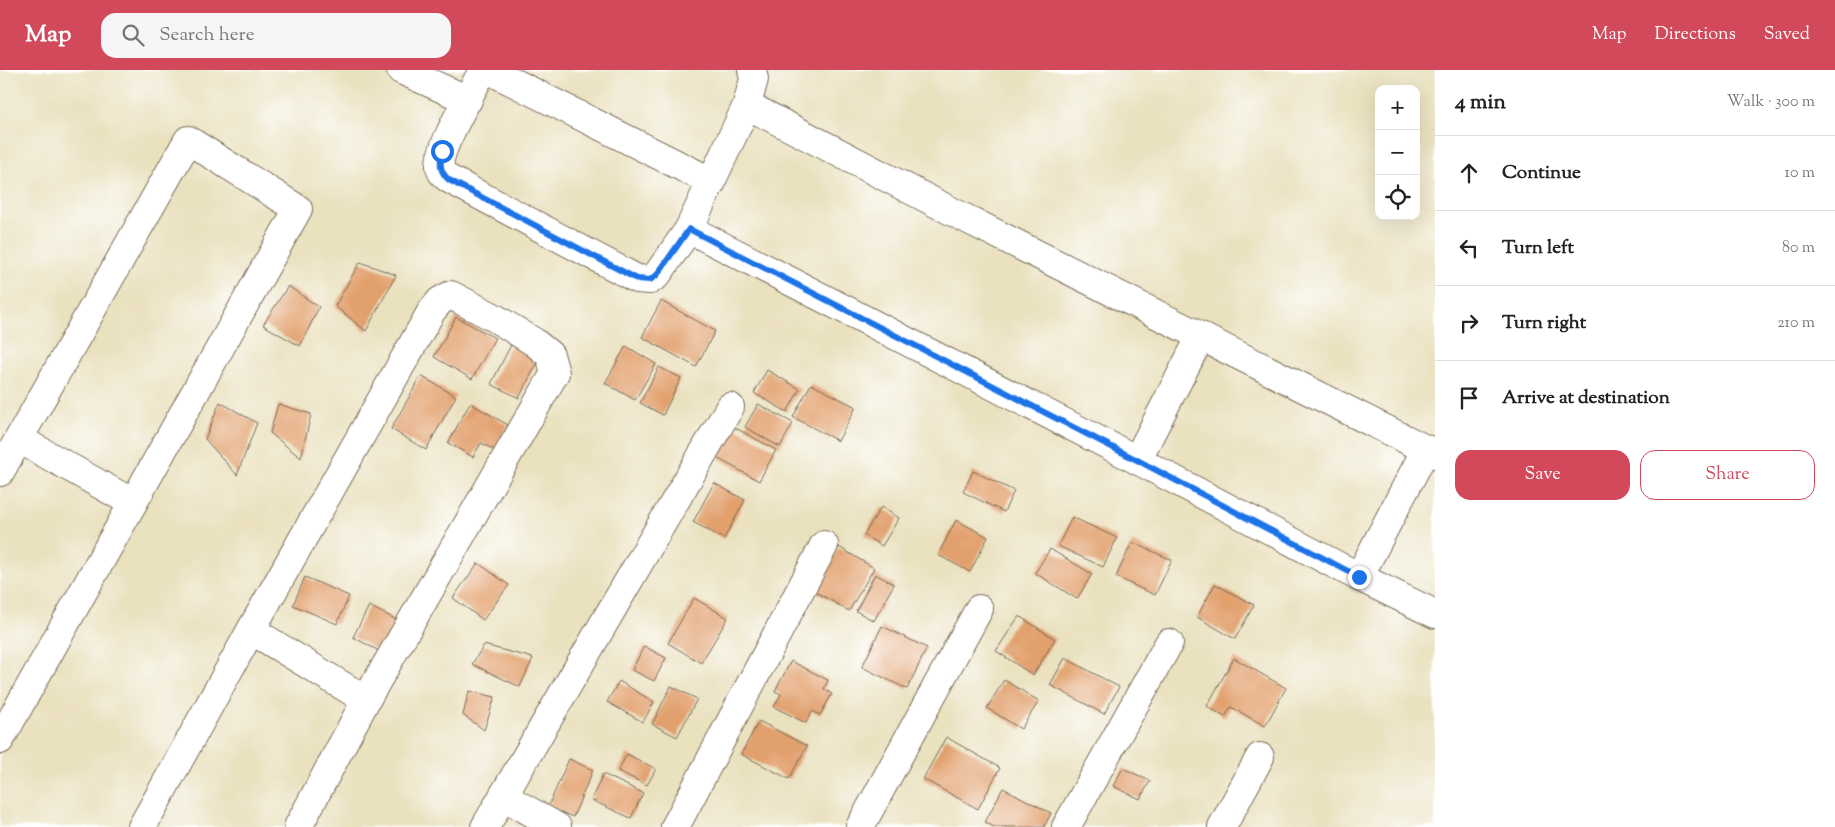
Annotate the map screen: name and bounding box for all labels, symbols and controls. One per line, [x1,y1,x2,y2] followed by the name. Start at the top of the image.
[101,13,451,58] search box
[25,18,71,52] text: Map
[119,21,147,49] icon: search
[159,22,255,49] text: Search here
[1592,22,1627,48] text: Map
[1655,22,1736,48] text: Directions
[1764,22,1810,48] text: Saved
[1375,85,1420,220] map controls
[1375,85,1420,130] button: +
[1455,88,1506,118] text: 4 min
[1727,91,1815,114] text: Walk · 300 m
[1375,130,1420,175] button: −
[431,140,454,163] route start
[1455,159,1483,187] icon: ahead
[1502,160,1581,187] text: Continue
[1785,162,1815,185] text: 10 m
[1375,175,1420,220] button: locate
[1455,234,1483,262] icon: left
[1502,235,1574,262] text: Turn left
[1782,237,1815,260] text: 80 m
[1455,309,1483,337] icon: right
[1502,310,1586,337] text: Turn right
[1777,312,1815,335] text: 210 m
[1455,384,1483,412] icon: arrive
[1502,385,1670,412] text: Arrive at destination
[1455,450,1630,500] button: Save
[1640,450,1815,500] button: Share
[1348,566,1371,589] route end

